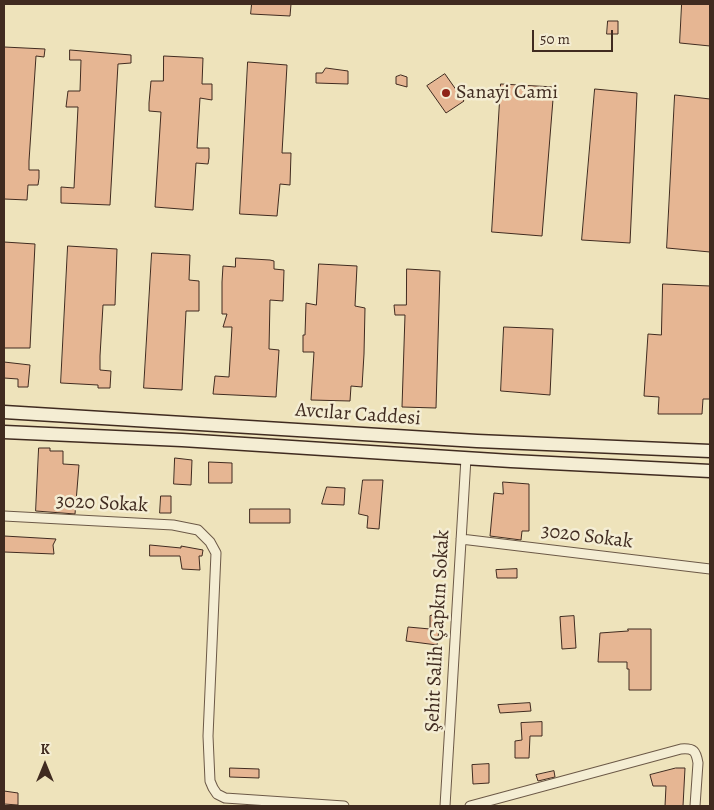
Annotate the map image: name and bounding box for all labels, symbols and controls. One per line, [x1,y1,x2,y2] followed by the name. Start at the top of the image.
[534,20,615,52] scale bar
[540,29,570,49] text: 50 m
[456,81,558,105] place label: Sanayi Cami
[440,87,452,99] marker: Sanayi Cami
[294,399,422,431] street label: Avcılar Caddesi
[55,490,149,518] street label: 3020 Sokak
[540,519,634,555] street label: 3020 Sokak
[421,529,455,733] street label: Şehit Salih Çapkın Sokak
[20,740,70,790] north arrow
[40,740,50,759] text: K

